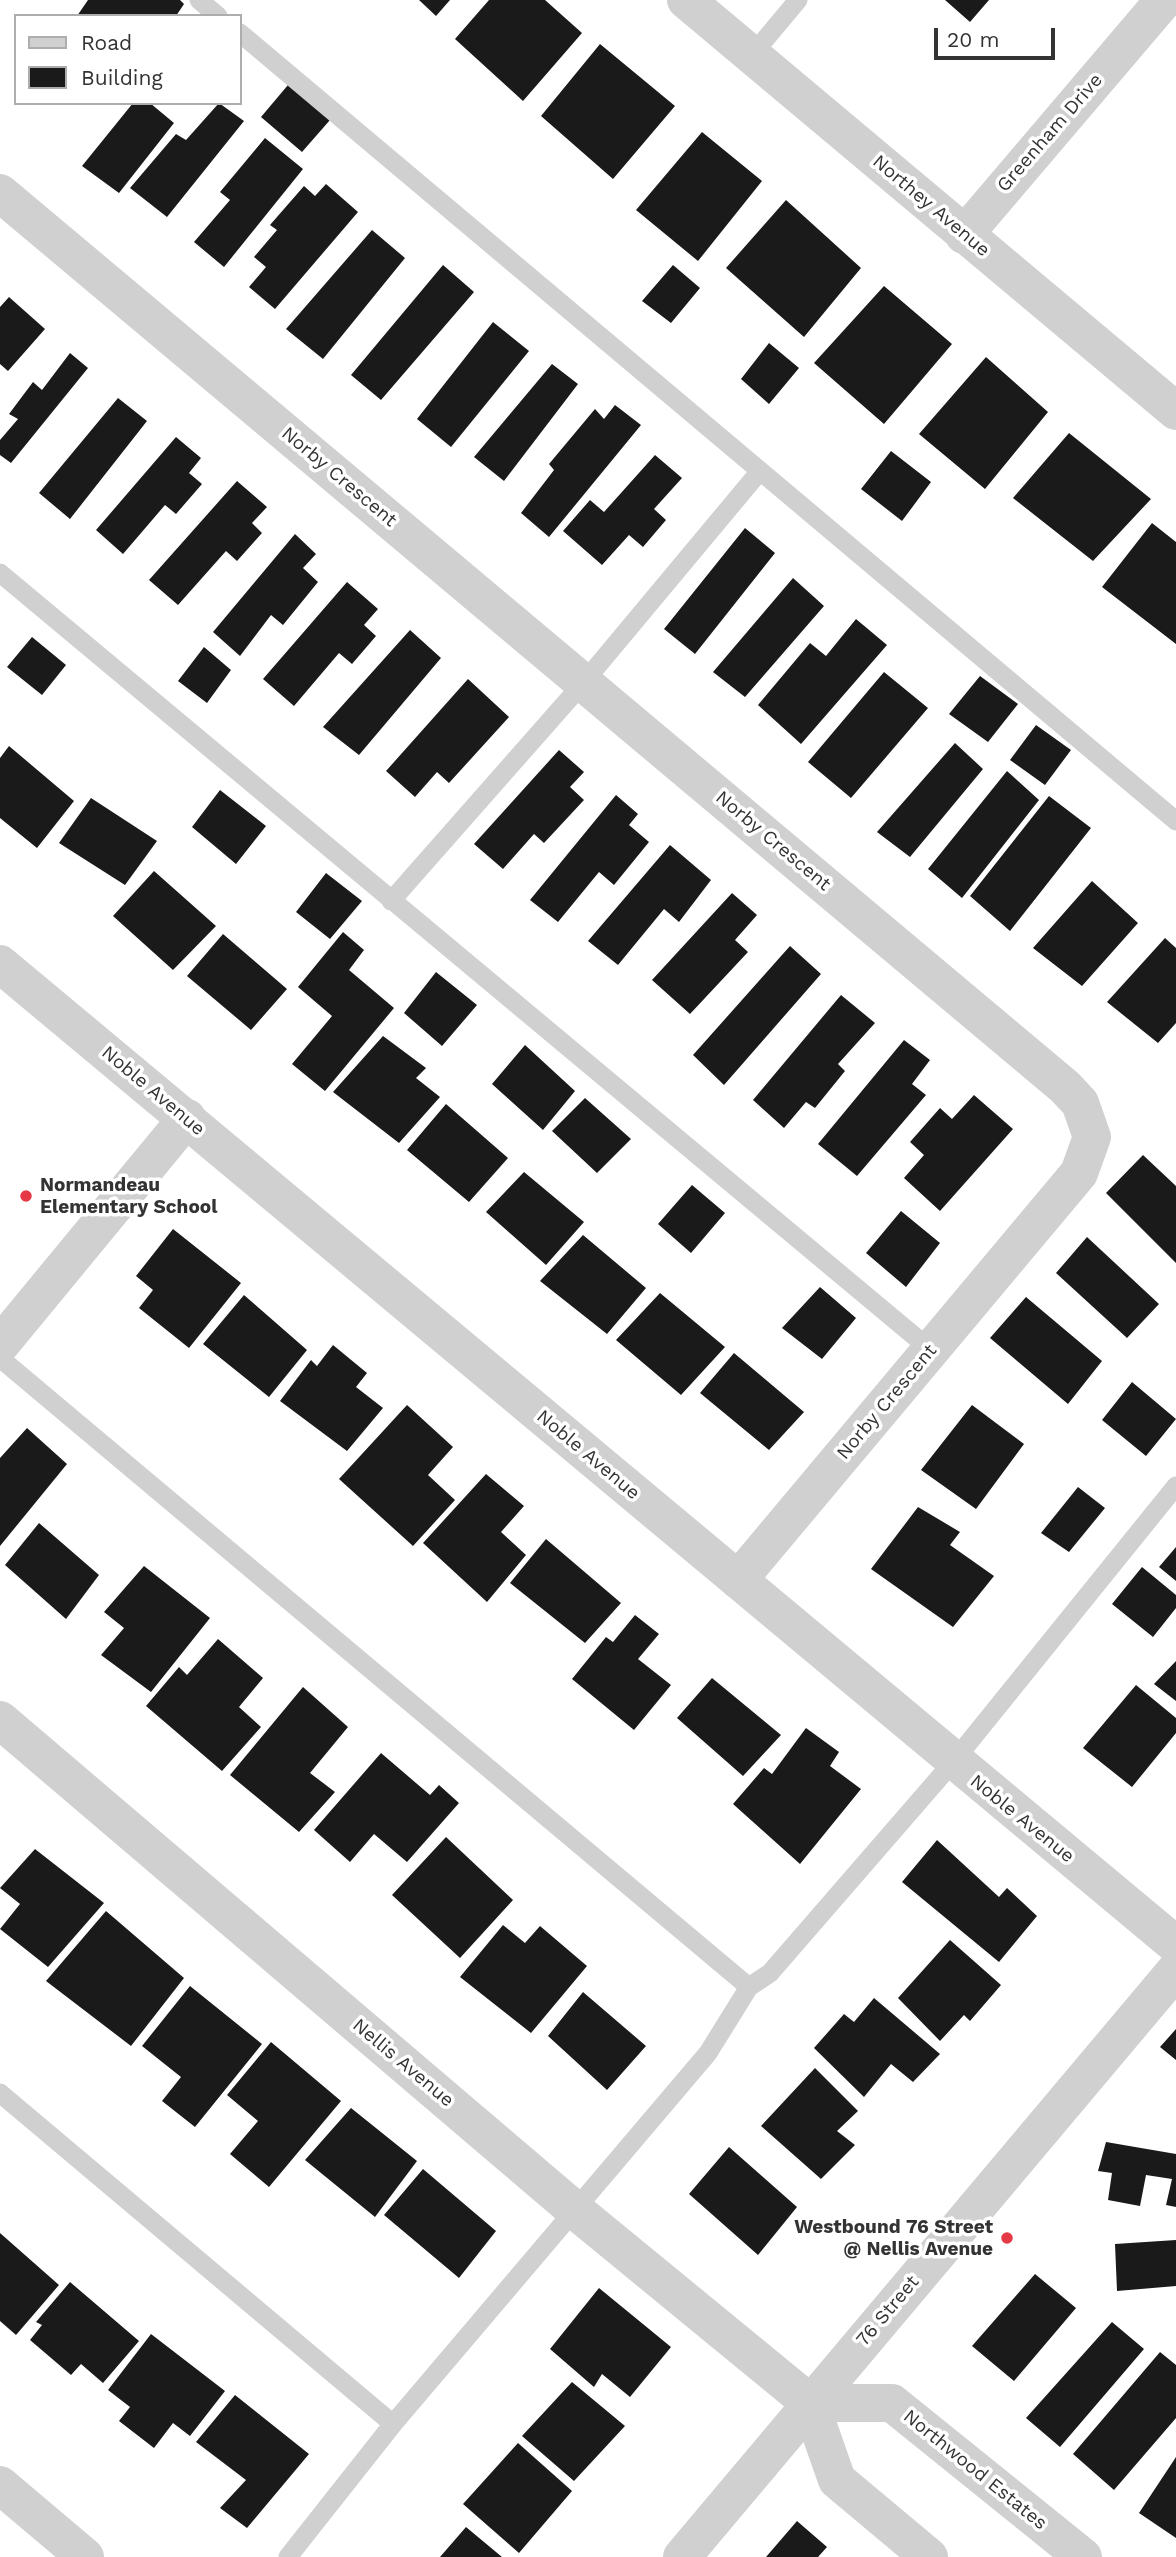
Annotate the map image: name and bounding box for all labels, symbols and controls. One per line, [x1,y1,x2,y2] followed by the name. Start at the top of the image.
[14,14,242,105] legend
[938,14,1059,58] scale bar
[947,27,999,52] text: 20 m
[81,30,132,55] text: Road
[81,65,163,90] text: Building
[992,69,1108,197] street label: Greenham Drive
[868,150,994,262] street label: Northey Avenue
[277,422,401,532] street label: Norby Crescent
[711,786,835,896] street label: Norby Crescent
[97,1041,209,1141] street label: Noble Avenue
[40,1174,217,1218] place label: Normandeau Elementary School
[18,1188,34,1204] marker: Normandeau Elementary School
[832,1340,942,1464] street label: Norby Crescent
[532,1405,644,1505] street label: Noble Avenue
[965,1770,1079,1868] street label: Noble Avenue
[348,2014,458,2112] street label: Nellis Avenue
[794,2216,993,2260] place label: Westbound 76 Street @ Nellis Avenue
[999,2230,1015,2246] marker: Westbound 76 Street @ Nellis Avenue
[852,2271,924,2351] street label: 76 Street
[899,2405,1051,2535] street label: Northwood Estates

